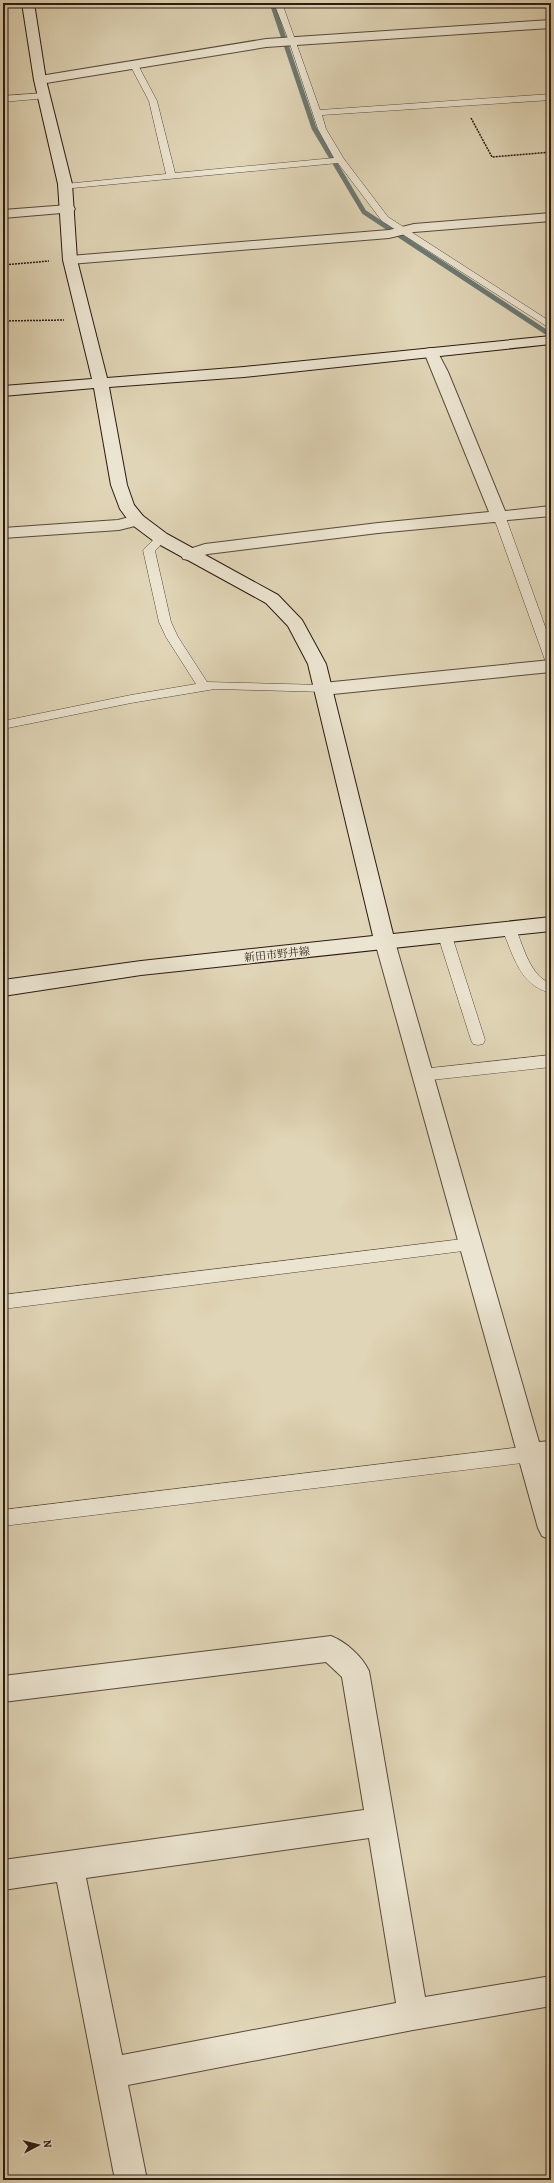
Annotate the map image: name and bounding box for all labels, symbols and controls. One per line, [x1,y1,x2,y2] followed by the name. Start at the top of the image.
[243,944,311,965] street label: 新田市野井線
[18,2125,58,2165] north arrow
[39,2139,55,2149] text: N

